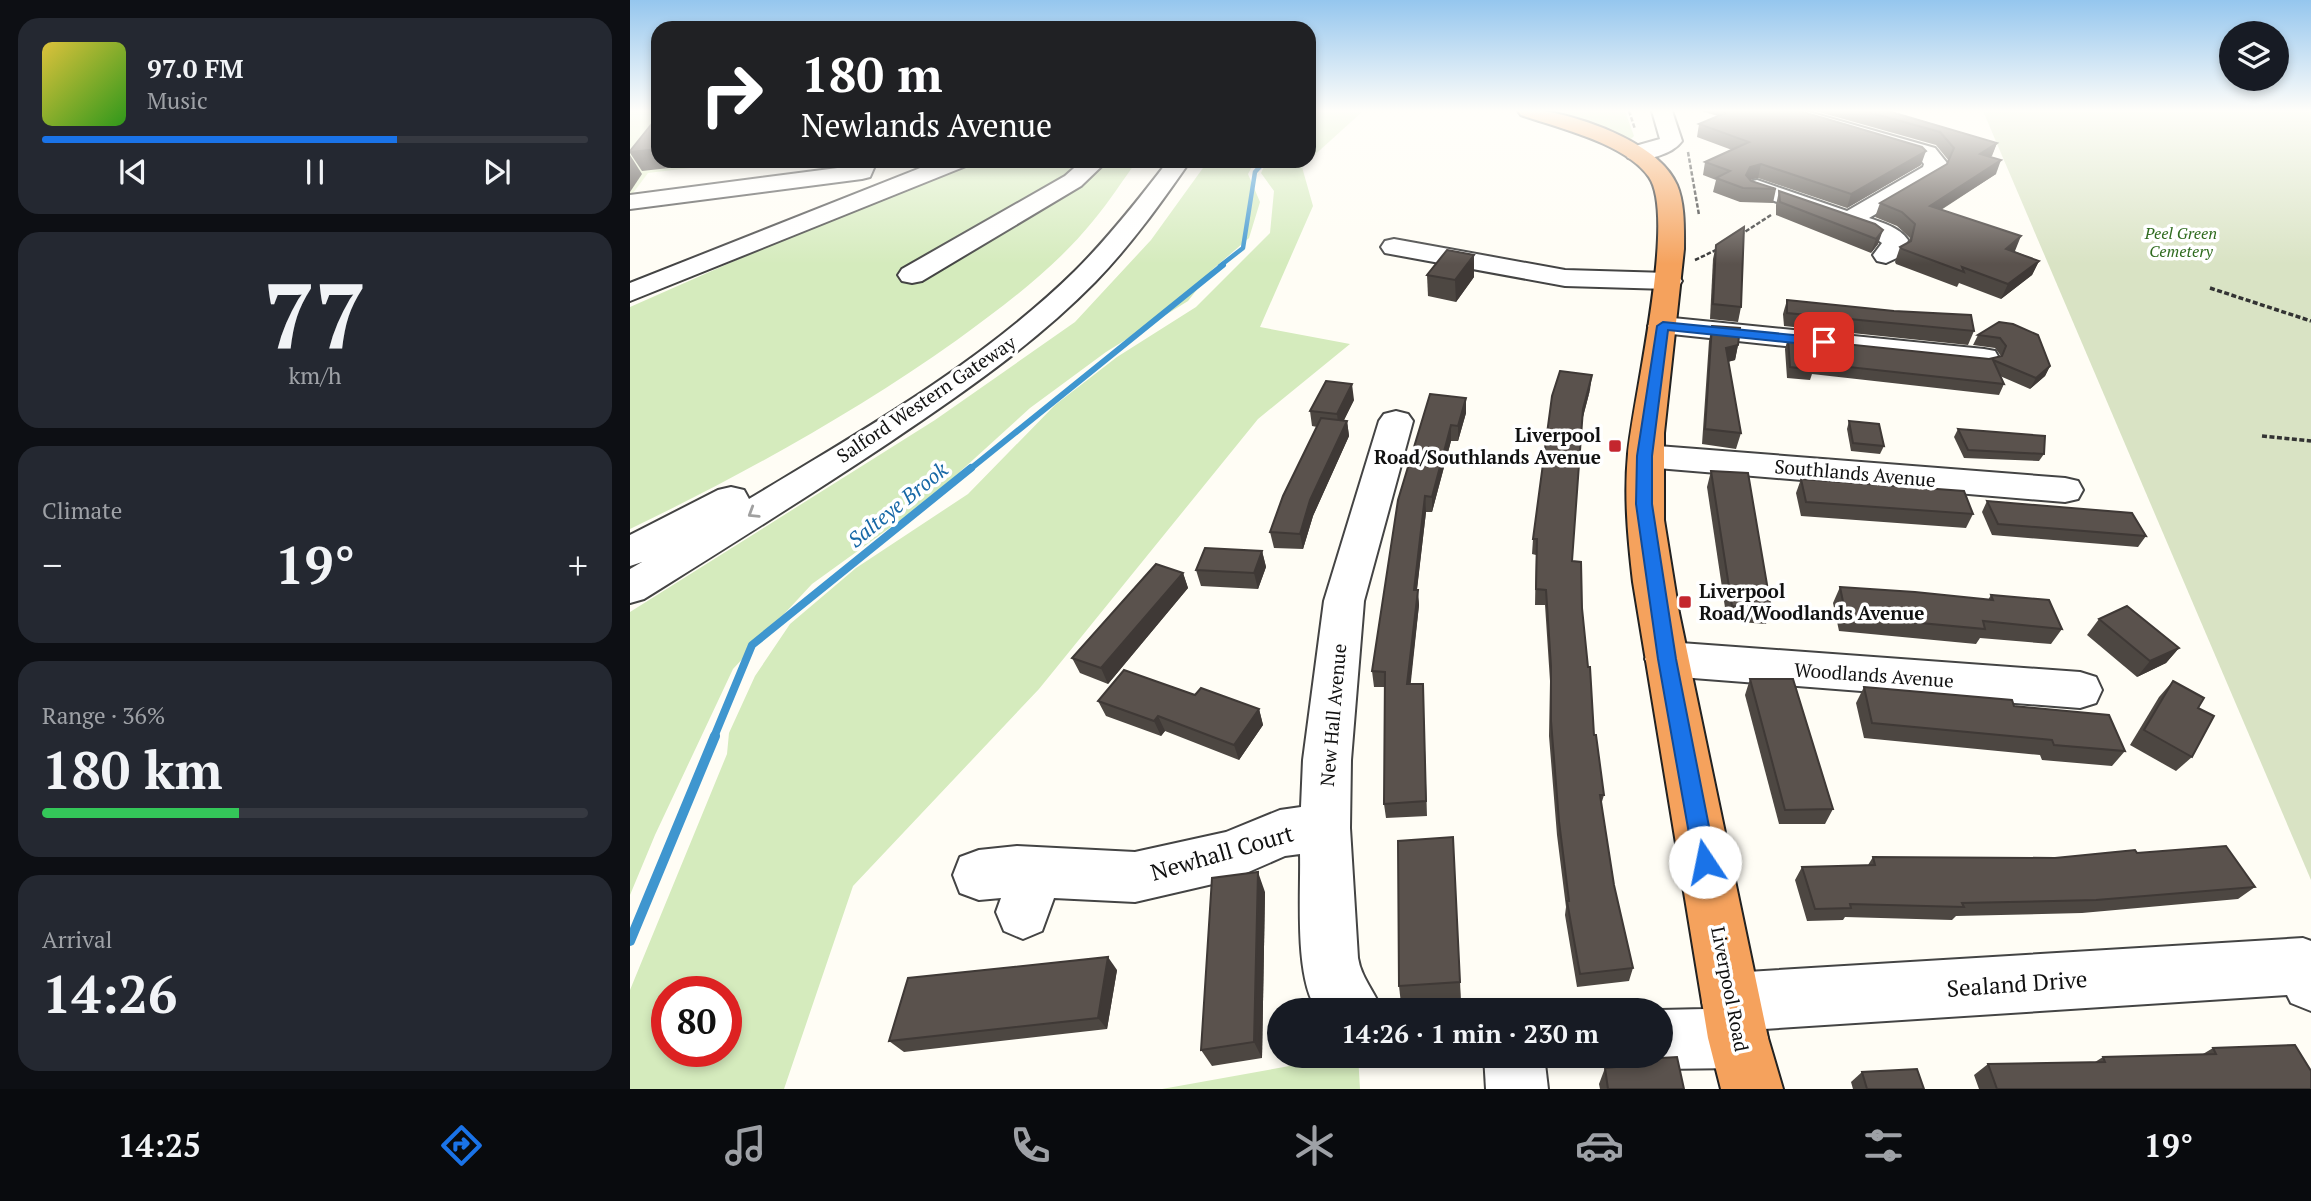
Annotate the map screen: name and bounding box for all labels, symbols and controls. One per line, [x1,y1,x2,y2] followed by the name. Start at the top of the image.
[2219,21,2289,91] map controls
[2219,21,2289,91] button: layers
[801,41,943,106] text: 180 m
[686,49,777,140] icon: right
[147,51,244,85] text: 97.0 FM
[147,85,208,116] text: Music
[801,104,1052,146] text: Newlands Avenue
[114,153,152,191] icon: previous
[296,153,334,191] icon: pause
[478,153,516,191] icon: next
[2144,222,2217,262] park label: Peel Green Cemetery
[264,254,366,375] text: 77
[1794,312,1854,372] pin
[1805,323,1843,361] icon: arrive
[831,329,1021,468] street label: Salford Western Gateway
[288,360,342,391] text: km/h
[1374,422,1601,469] place label: Liverpool Road/Southlands Avenue
[1607,438,1623,454] marker: Liverpool Road/Southlands Avenue
[1773,453,1937,492] street label: Southlands Avenue
[842,455,954,553] water label: Salteye Brook
[42,495,122,526] text: Climate
[747,505,760,518] one-way arrow
[275,530,355,599] text: 19°
[42,540,62,590] text: −
[568,540,588,590] text: +
[1699,578,1925,625] place label: Liverpool Road/Woodlands Avenue
[1677,594,1693,610] marker: Liverpool Road/Woodlands Avenue
[1314,643,1351,787] street label: New Hall Avenue
[1793,656,1955,693] street label: Woodlands Avenue
[42,700,165,731] text: Range · 36%
[42,735,223,804] text: 180 km
[1147,817,1297,888] street label: Newhall Court
[1668,825,1742,899] position arrow
[42,924,113,955] text: Arrival
[1706,924,1755,1054] street label: Liverpool Road
[42,959,177,1028] text: 14:26
[1946,963,2088,1004] street label: Sealand Drive
[651,976,742,1067] speed limit sign: 80
[1341,1016,1599,1050] text: 14:26 · 1 min · 230 m
[437,1121,486,1170] icon: directions
[721,1121,770,1170] icon: music
[1006,1121,1055,1170] icon: phone
[1290,1121,1339,1170] icon: climate
[1575,1121,1624,1170] icon: car
[1859,1121,1908,1170] icon: filters
[118,1124,201,1166] text: 14:25
[2144,1124,2193,1166] text: 19°

